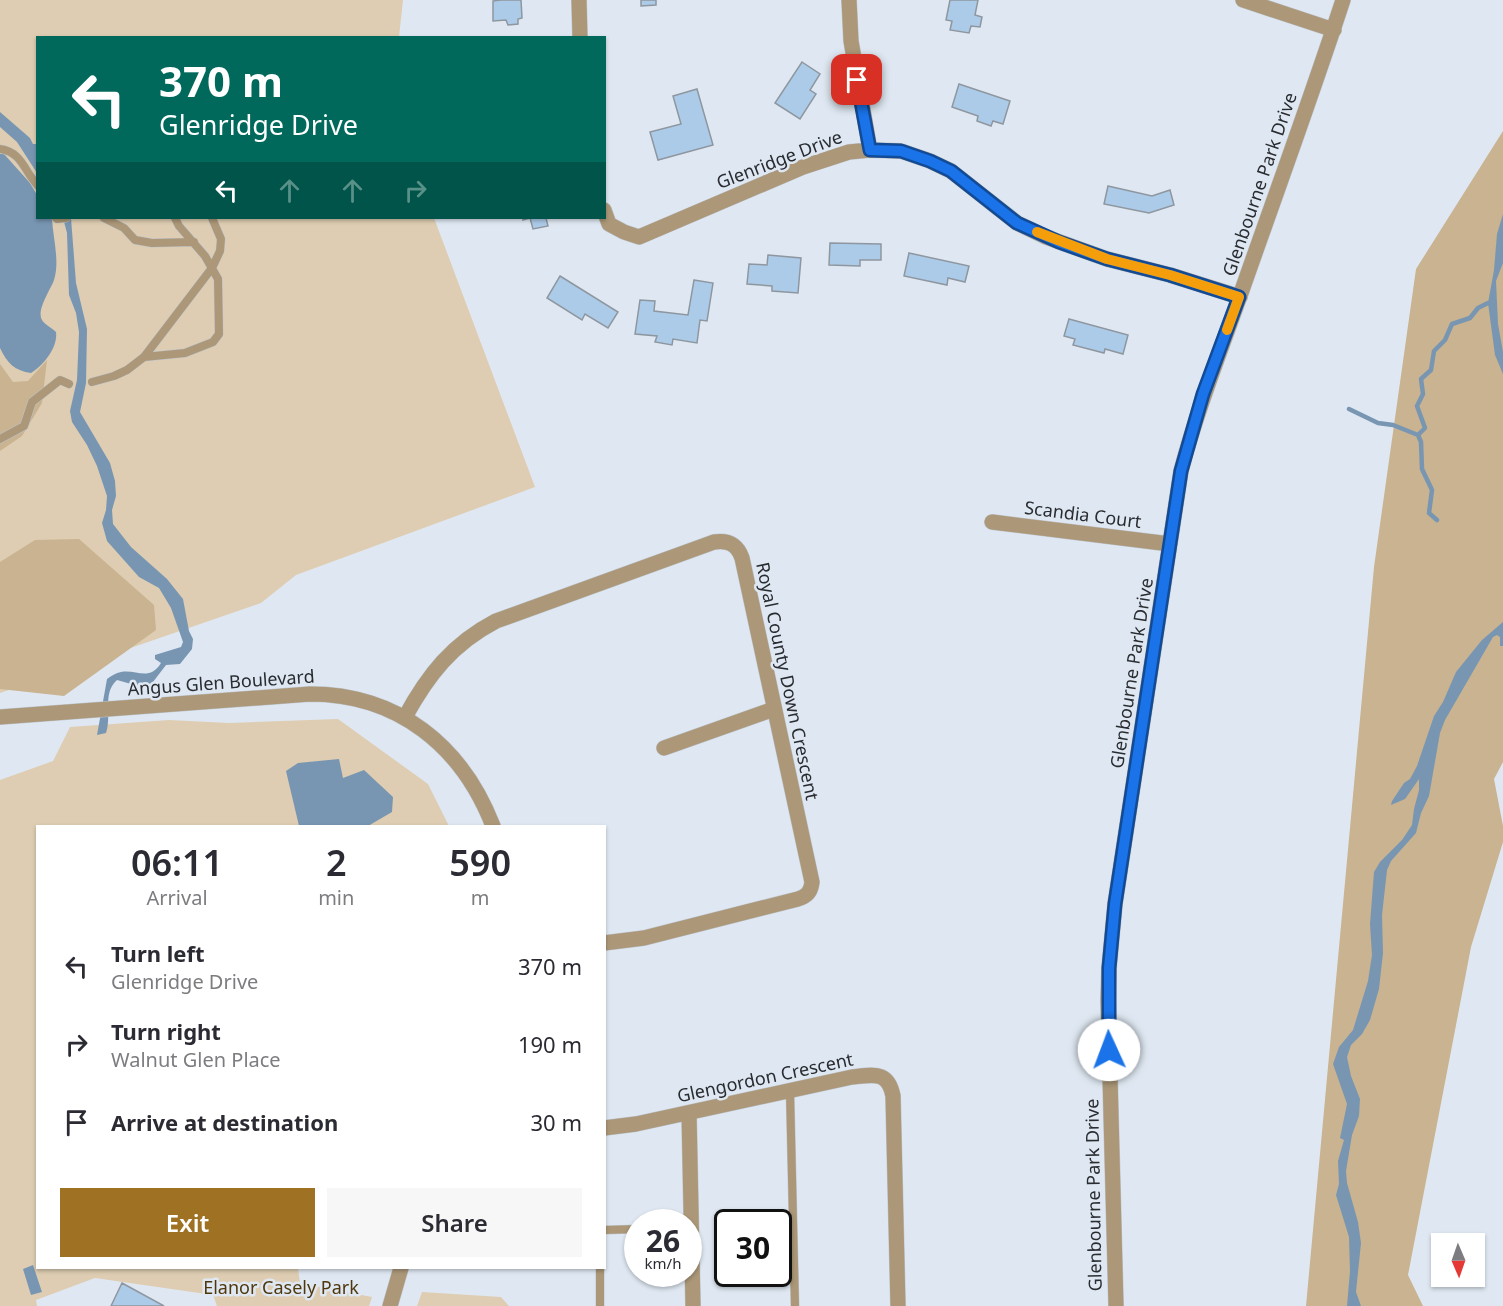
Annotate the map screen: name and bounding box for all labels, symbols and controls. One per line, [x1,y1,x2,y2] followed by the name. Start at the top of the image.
[159,52,283,109] text: 370 m
[831,54,882,105] pin
[60,60,138,138] icon: left
[840,63,873,96] icon: arrive
[1216,89,1302,279] street label: Glenbourne Park Drive
[159,106,358,143] text: Glenridge Drive
[713,124,845,194] street label: Glenridge Drive
[210,174,243,207] icon: left
[273,174,306,207] icon: ahead
[336,174,369,207] icon: ahead
[399,174,432,207] icon: right
[1023,495,1143,533] street label: Scandia Court
[751,560,825,803] street label: Royal County Down Crescent
[1104,576,1158,770] street label: Glenbourne Park Drive
[127,663,315,701] street label: Angus Glen Boulevard
[131,838,223,887] text: 06:11
[326,838,347,887] text: 2
[449,838,511,887] text: 590
[147,884,208,911] text: Arrival
[318,884,354,911] text: min
[471,884,490,911] text: m
[111,938,205,968] text: Turn left
[60,950,93,983] icon: left
[518,951,582,981] text: 370 m
[111,968,258,995] text: Glenridge Drive
[111,1016,221,1046] text: Turn right
[1077,1018,1141,1082] position arrow
[60,1028,93,1061] icon: right
[518,1029,582,1059] text: 190 m
[111,1046,281,1073] text: Walnut Glen Place
[675,1047,856,1107] street label: Glengordon Crescent
[1079,1098,1107,1292] street label: Glenbourne Park Drive
[60,1106,93,1139] icon: arrive
[111,1107,338,1137] text: Arrive at destination
[531,1107,582,1137] text: 30 m
[60,1188,315,1257] button: Exit
[327,1188,582,1257] button: Share
[714,1209,792,1287] speed limit sign: 30
[646,1220,680,1261] text: 26
[1431,1233,1485,1287] north arrow
[1431,1233,1485,1287] map controls
[645,1253,681,1273] text: km/h
[203,1275,359,1299] park label: Elanor Casely Park

